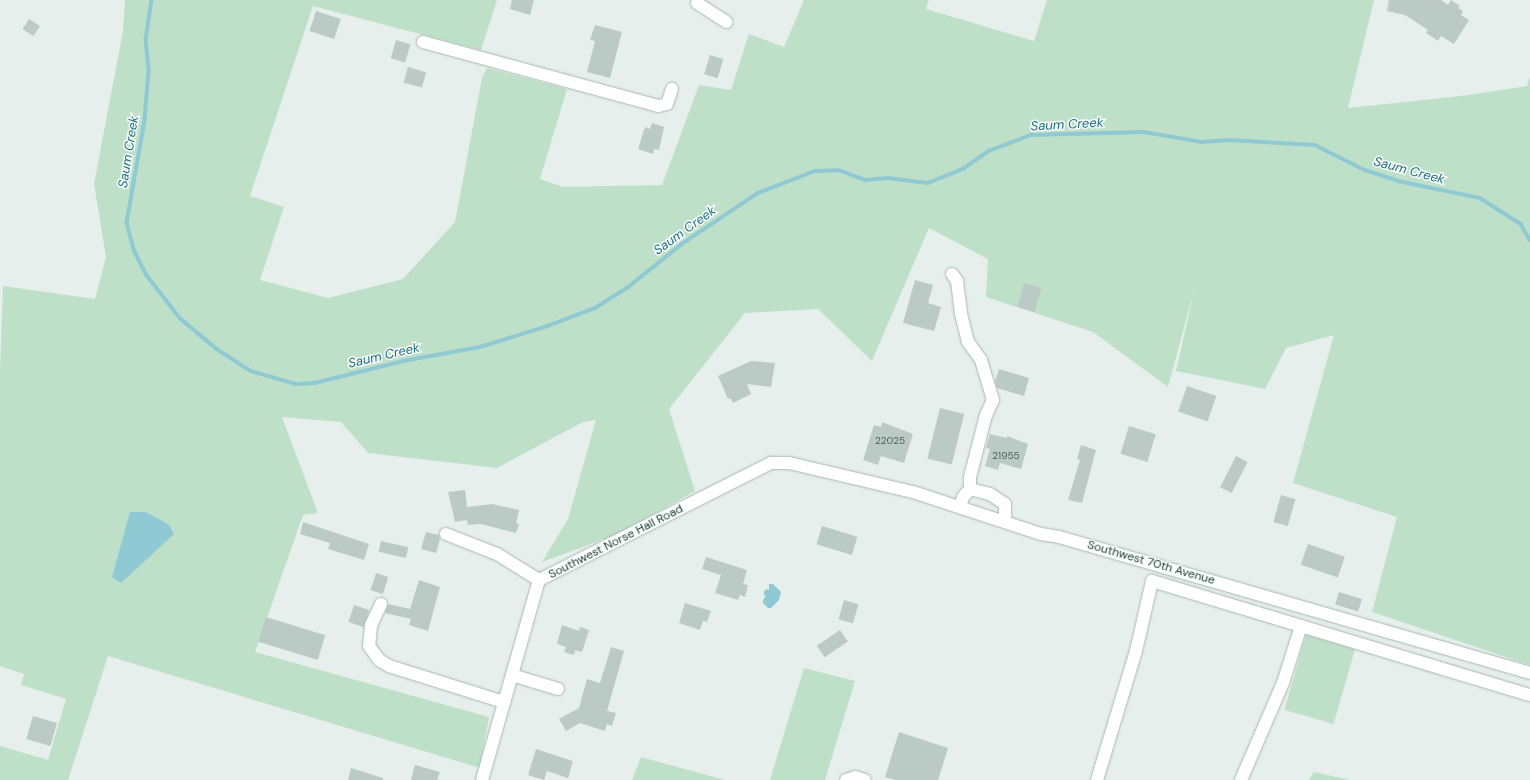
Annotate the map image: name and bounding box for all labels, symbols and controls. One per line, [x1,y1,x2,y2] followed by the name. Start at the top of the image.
[116,115,142,189] water label: Saum Creek
[1030,115,1104,135] water label: Saum Creek
[1372,154,1446,188] water label: Saum Creek
[651,203,719,259] water label: Saum Creek
[347,340,421,372] water label: Saum Creek
[875,435,905,447] house number: 22025
[992,450,1020,462] house number: 21955
[546,502,686,582] street label: Southwest Norse Hall Road
[1086,538,1216,588] street label: Southwest 70th Avenue

